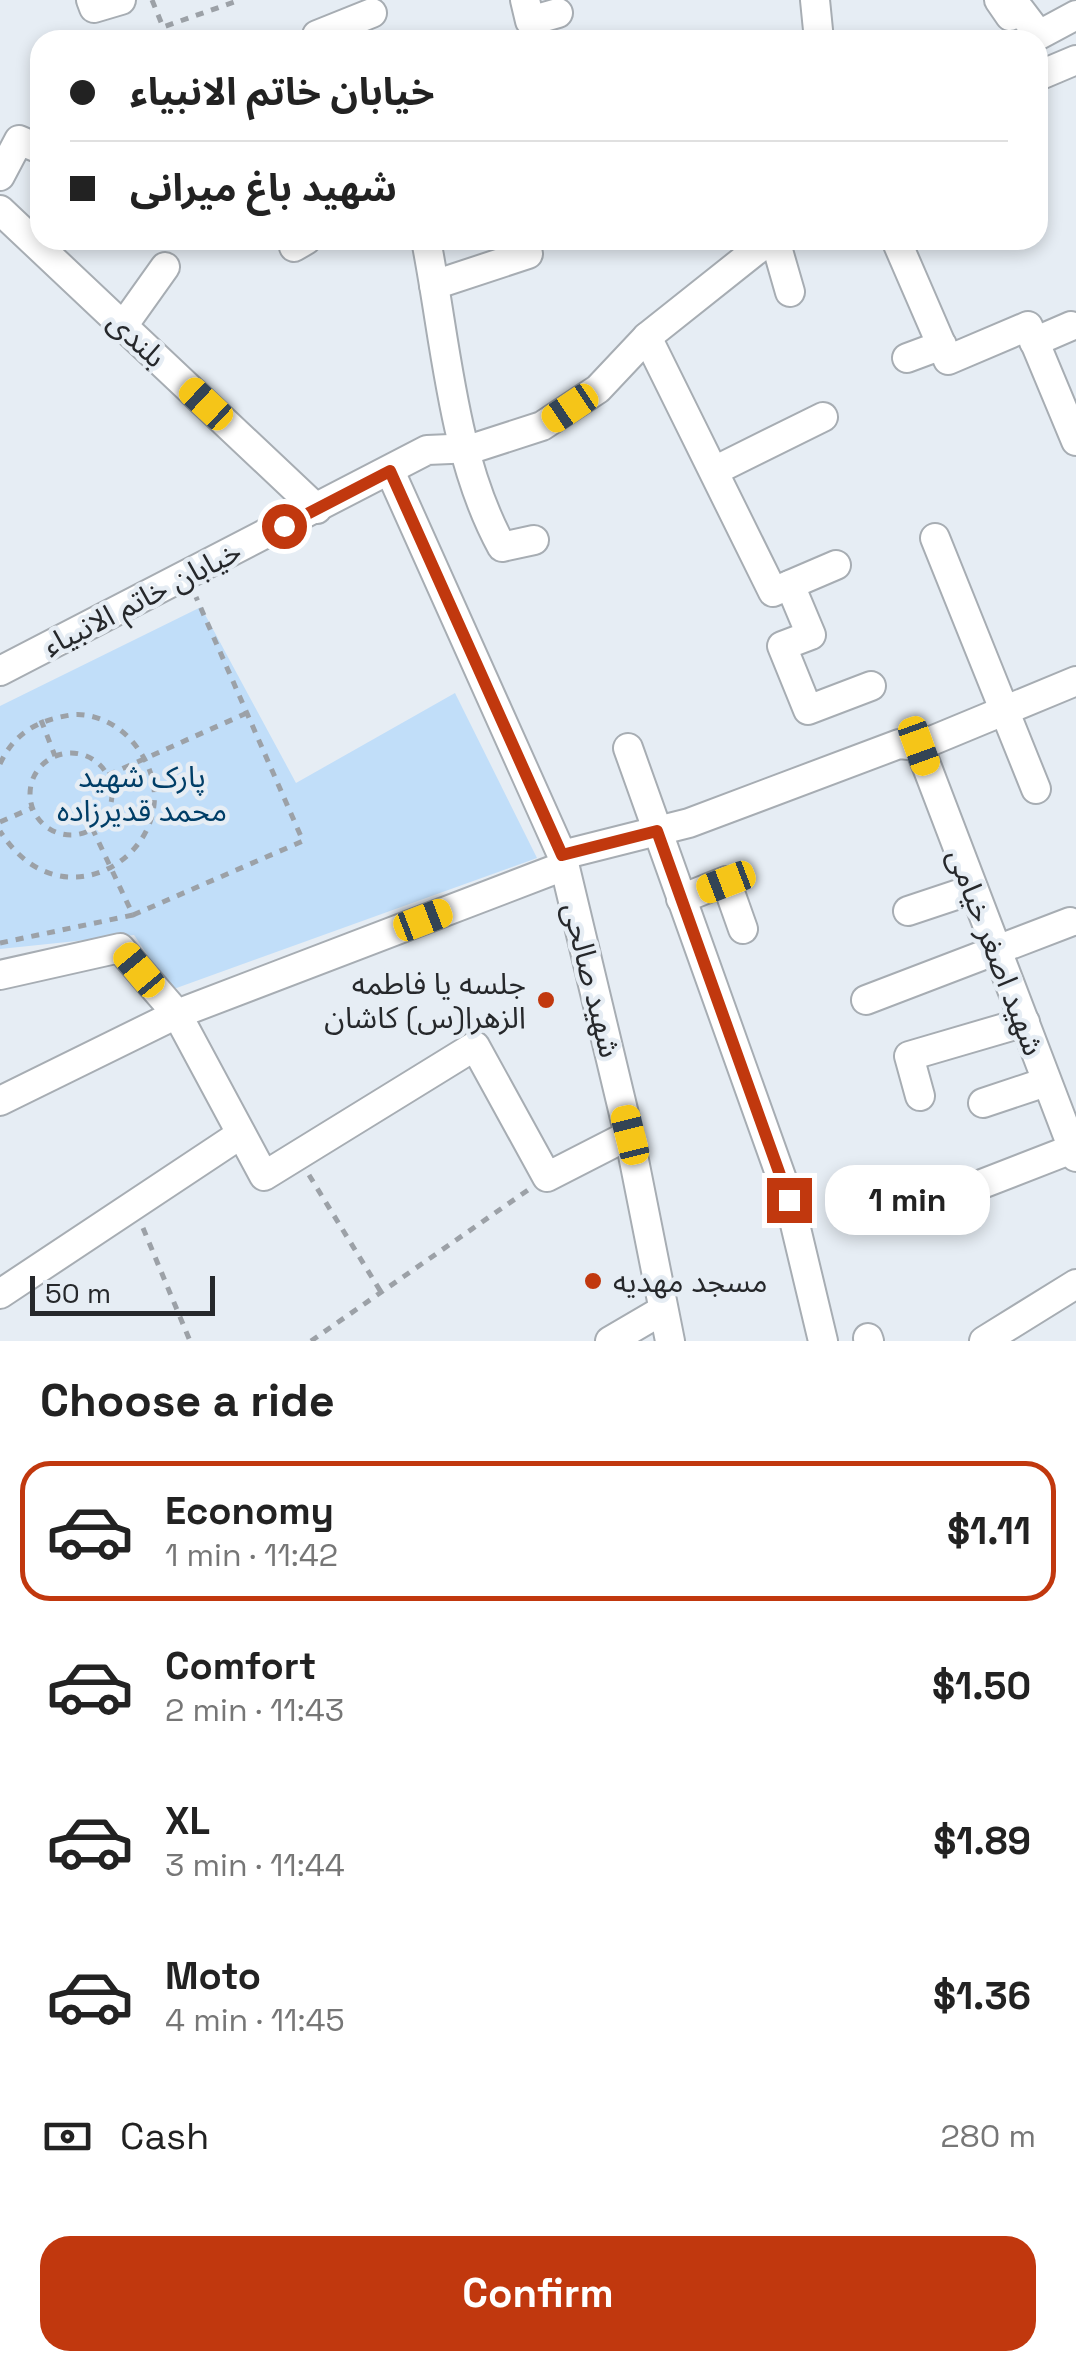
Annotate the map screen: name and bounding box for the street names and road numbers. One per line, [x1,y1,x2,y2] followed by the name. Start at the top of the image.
[100,302,174,376] street label: بلندی
[36,531,250,668] street label: خیابان خاتم الانبیاء
[939,843,1053,1061] street label: شهید اصغر خیامی
[554,898,630,1062] street label: شهید صالحی

